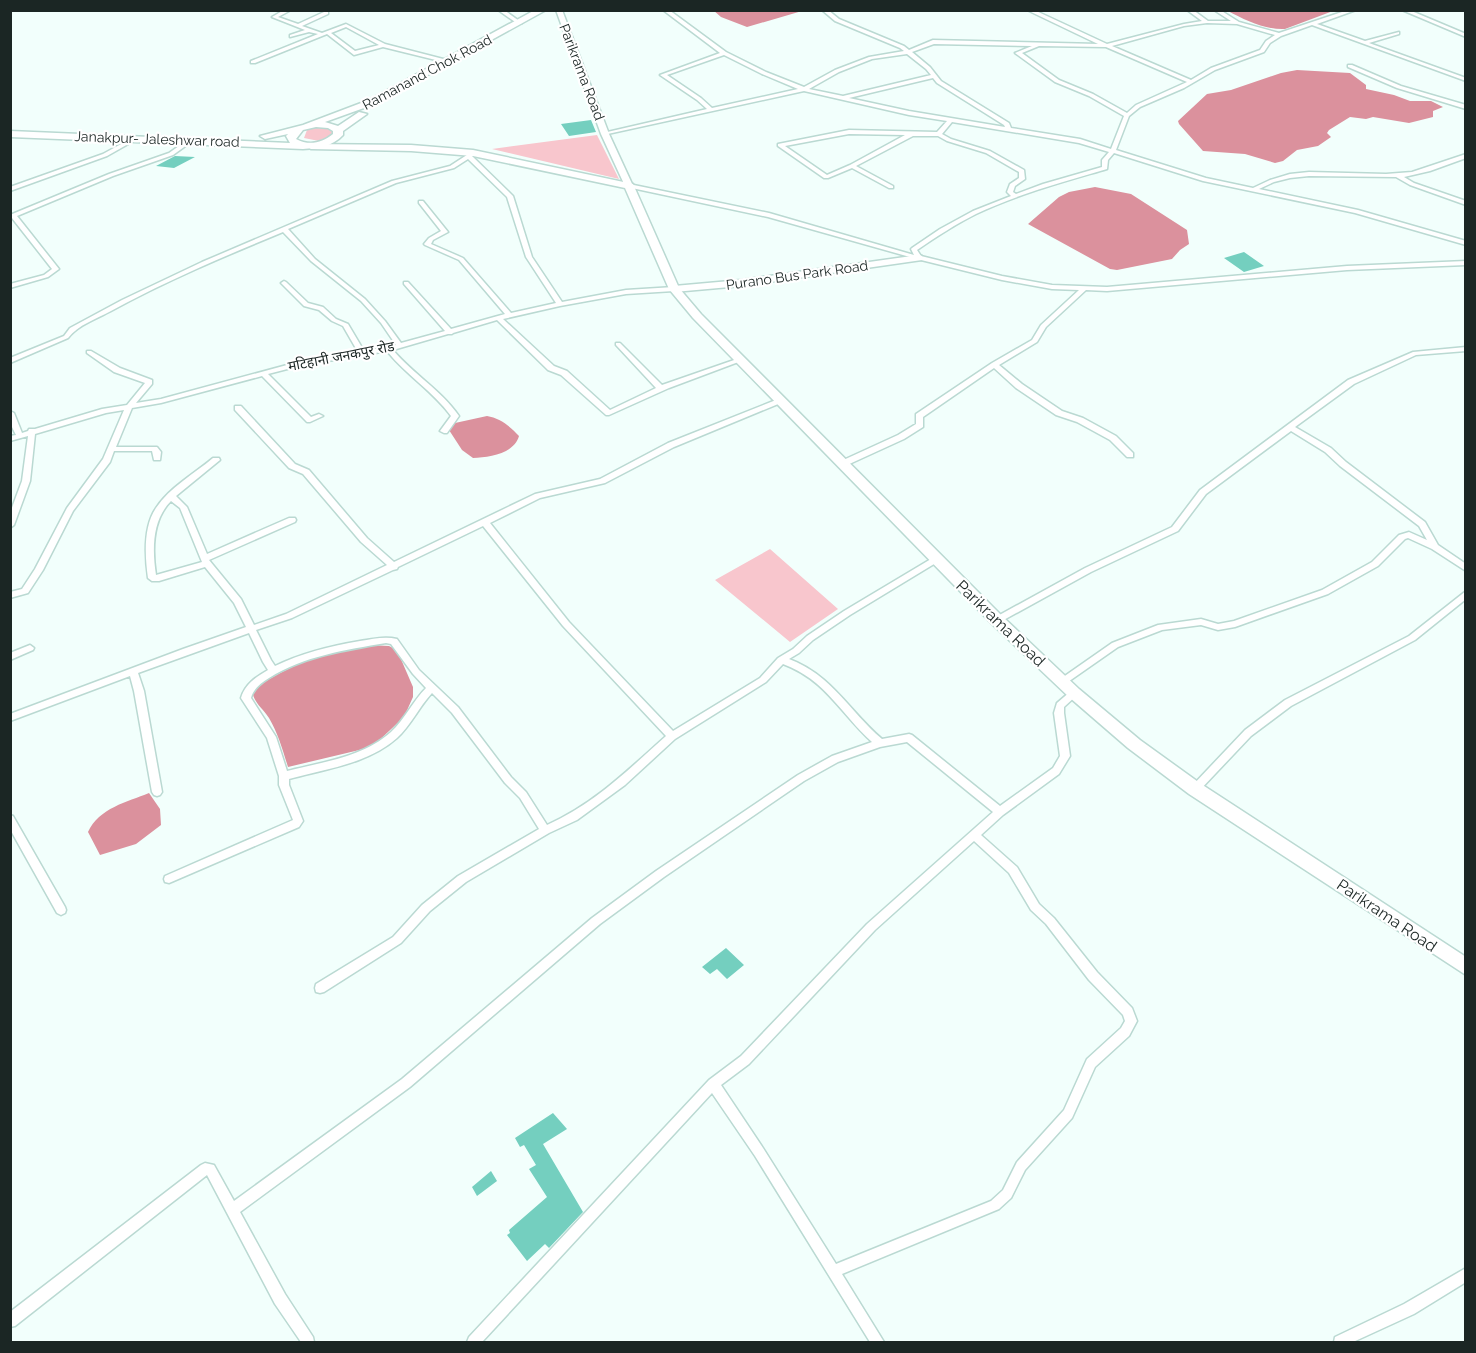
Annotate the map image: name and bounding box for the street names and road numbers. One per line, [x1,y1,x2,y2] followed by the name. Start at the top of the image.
[556,22,608,122] street label: Parikrama Road
[360,31,494,113] street label: Ramanand Chok Road
[74,128,240,150] street label: Janakpur- Jaleshwar road
[725,257,869,293] street label: Purano Bus Park Road
[286,338,396,376] street label: मटिहानी जनकपुर रोड
[952,576,1049,671] street label: Parikrama Road
[1333,875,1440,956] street label: Parikrama Road

